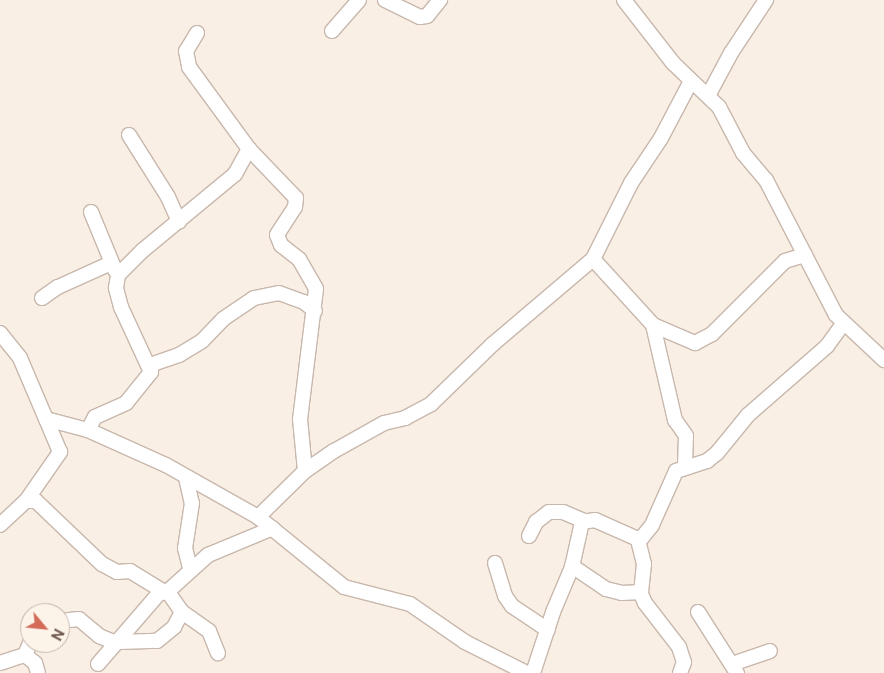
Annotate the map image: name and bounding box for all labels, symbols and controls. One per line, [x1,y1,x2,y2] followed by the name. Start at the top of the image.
[20,603,70,653] north arrow
[48,626,67,643] text: N

